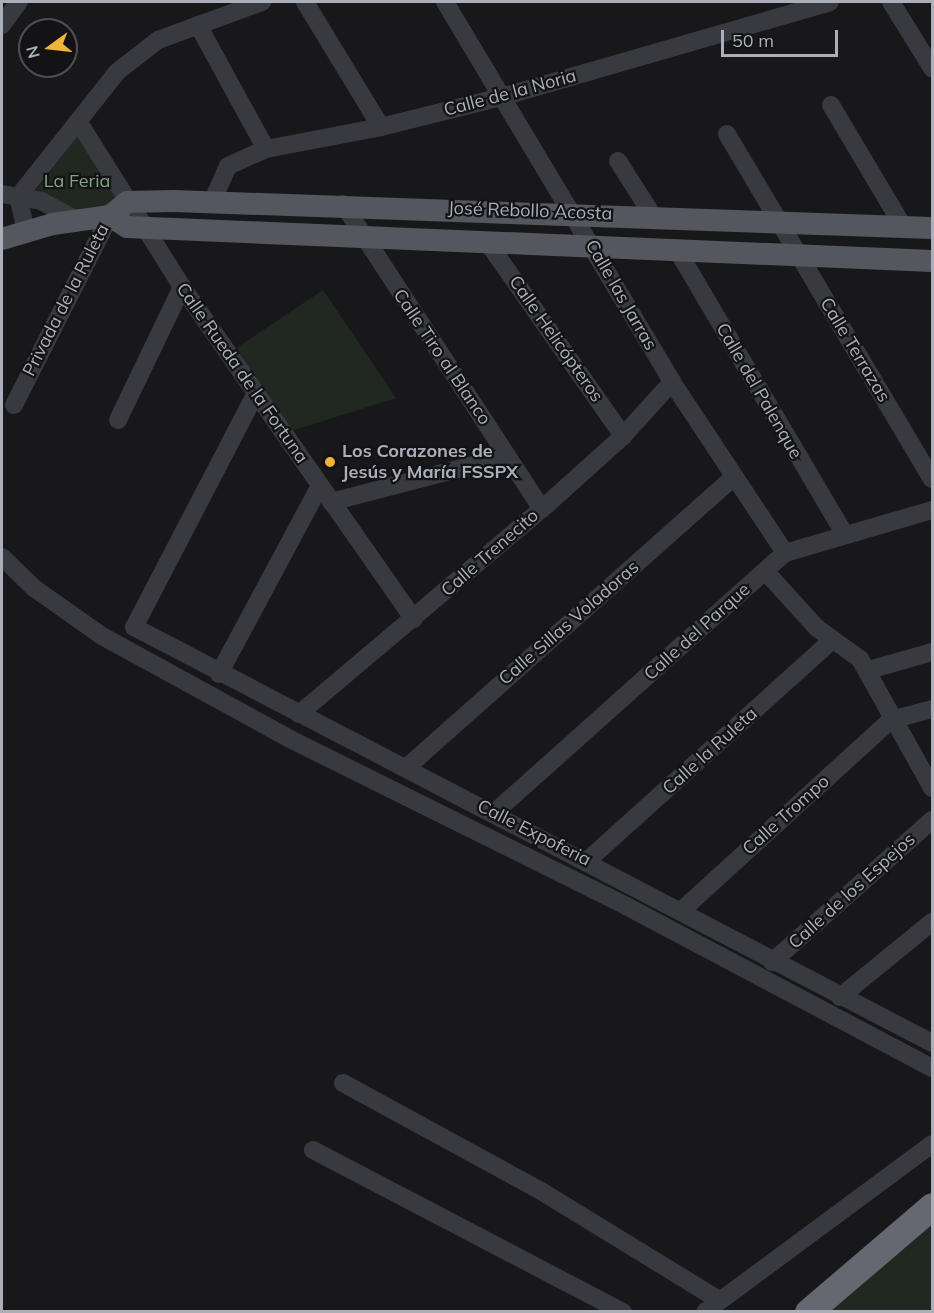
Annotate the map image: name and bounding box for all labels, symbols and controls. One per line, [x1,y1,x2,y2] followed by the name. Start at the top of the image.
[18,18,78,78] north arrow
[724,18,841,56] scale bar
[732,29,774,52] text: 50 m
[21,44,44,61] text: N
[441,65,579,121] street label: Calle de la Noria
[44,170,110,192] park label: La Feria
[447,197,613,225] street label: José Rebollo Acosta
[18,220,114,380] street label: Privada de la Ruleta
[581,236,661,354] street label: Calle las Jarras
[504,272,608,406] street label: Calle Helicópteros
[172,279,312,467] street label: Calle Rueda de la Fortuna
[389,285,495,429] street label: Calle Tiro al Blanco
[815,294,895,406] street label: Calle Terrazas
[711,319,807,463] street label: Calle del Palenque
[342,441,518,484] place label: Los Corazones de Jesús y María FSSPX
[323,455,337,469] marker: Los Corazones de Jesús y María FSSPX
[437,505,543,601] street label: Calle Trenecito
[495,556,643,690] street label: Calle Sillas Voladoras
[640,579,754,685] street label: Calle del Parque
[658,703,762,799] street label: Calle la Ruleta
[738,771,834,859] street label: Calle Trompo
[474,795,594,871] street label: Calle Expoferia
[784,829,920,953] street label: Calle de los Espejos

